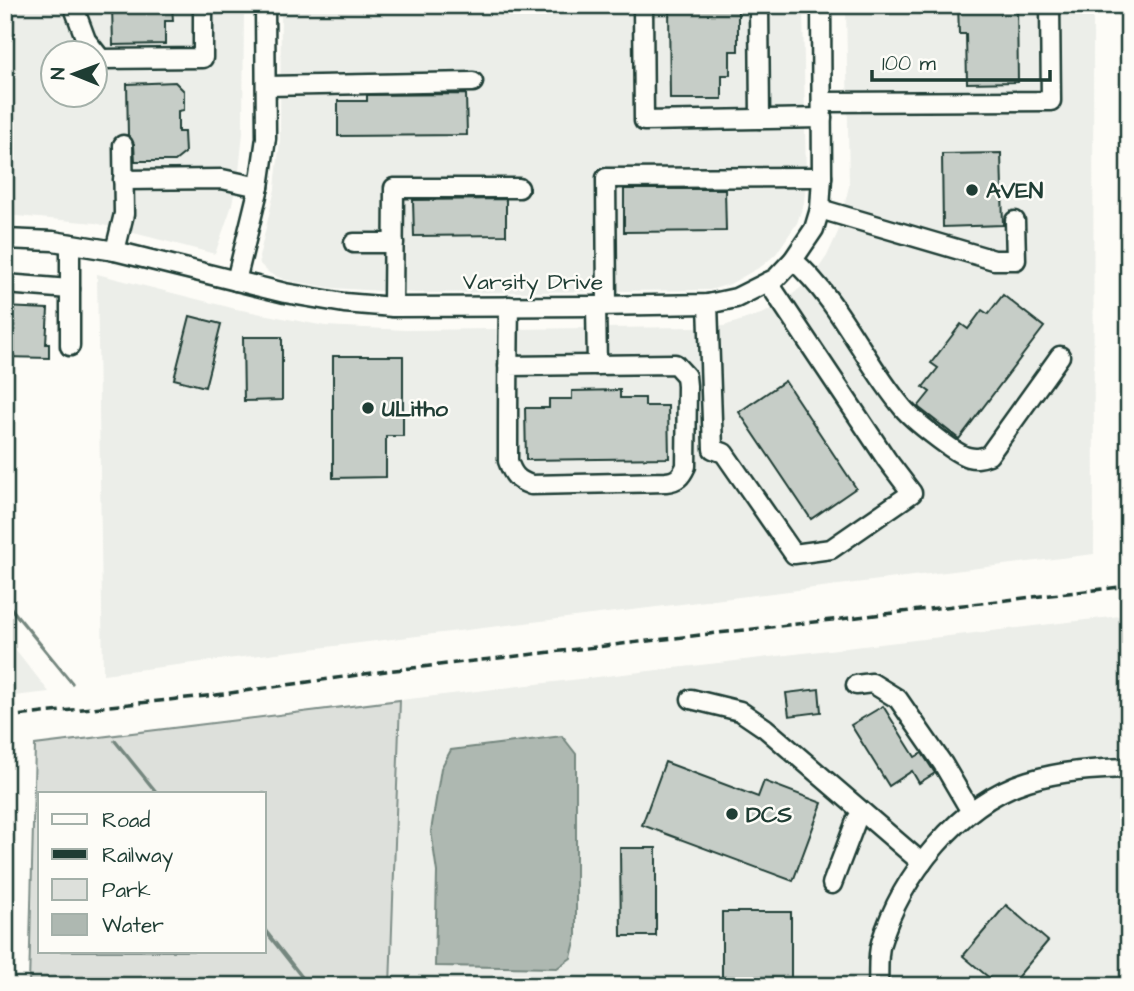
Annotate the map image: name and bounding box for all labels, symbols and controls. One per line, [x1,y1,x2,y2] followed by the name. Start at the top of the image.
[38,38,108,108] north arrow
[872,38,1050,82] scale bar
[882,49,937,78] text: 100 m
[45,67,72,80] text: N
[986,175,1044,207] place label: AVEN
[964,182,980,198] marker: AVEN
[463,266,603,299] street label: Varsity Drive
[382,393,448,425] place label: ULitho
[360,400,376,416] marker: ULitho
[38,792,266,953] legend
[746,799,792,831] place label: DCS
[102,806,150,835] text: Road
[724,806,740,822] marker: DCS
[102,841,174,872] text: Railway
[102,876,151,905] text: Park
[102,911,164,940] text: Water

